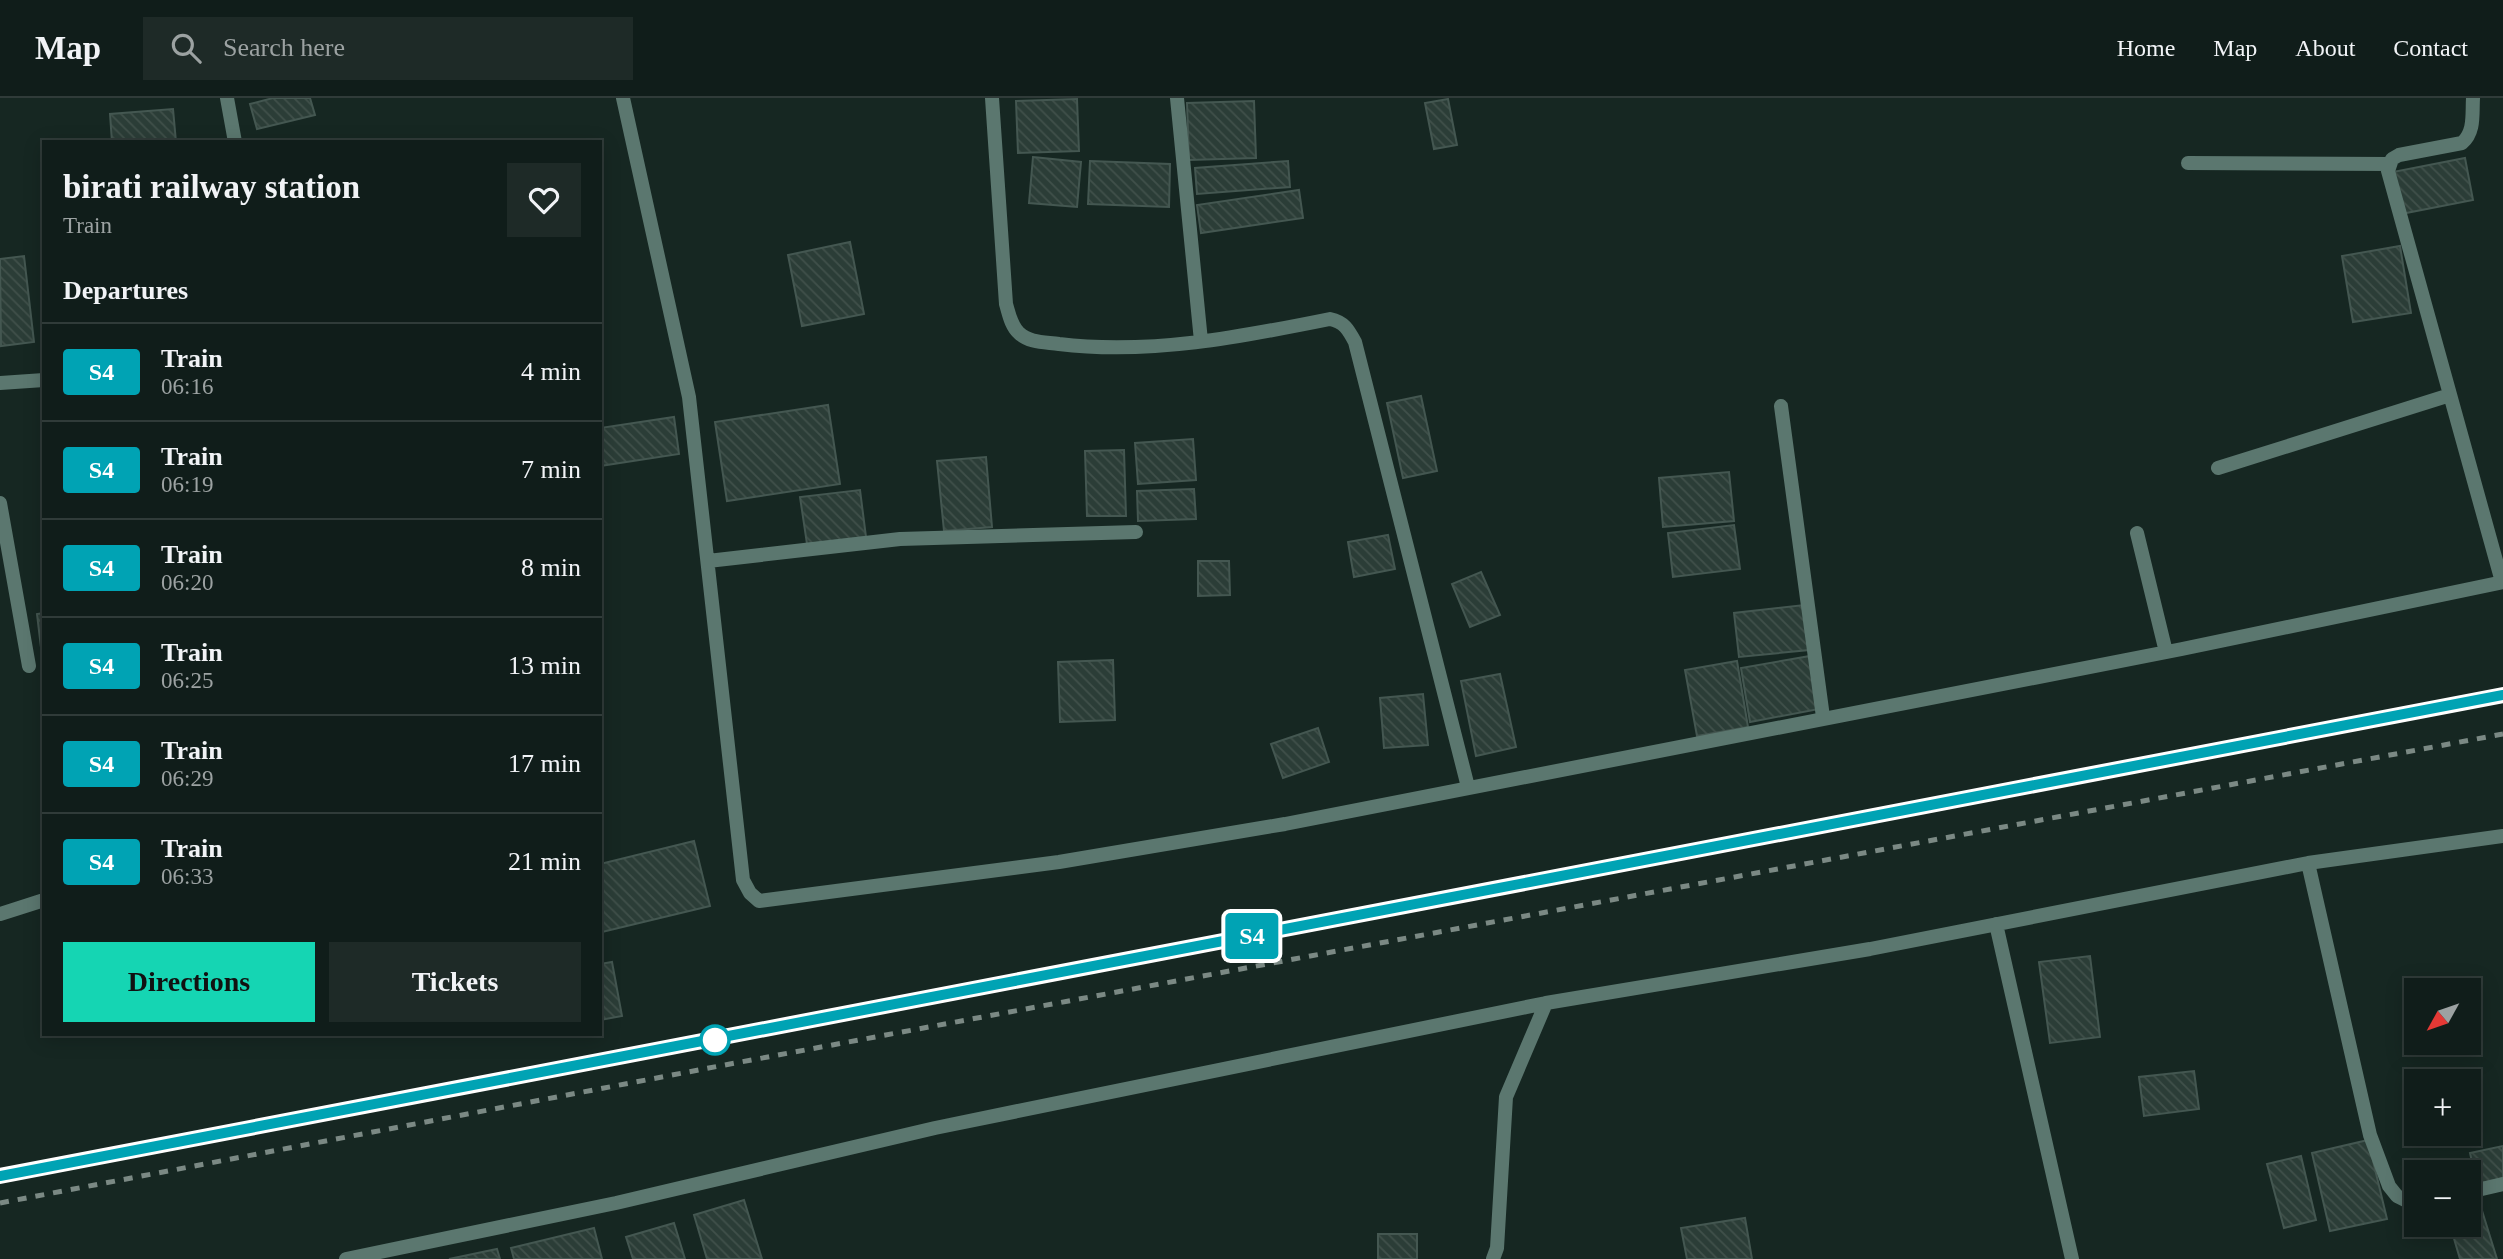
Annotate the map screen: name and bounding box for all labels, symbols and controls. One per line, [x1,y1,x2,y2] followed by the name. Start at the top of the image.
[143,17,633,80] search box
[167,29,205,67] icon: search
[35,30,101,66] text: Map
[223,33,345,62] text: Search here
[2117,35,2175,61] text: Home
[2213,35,2257,61] text: Map
[2295,35,2355,61] text: About
[2393,35,2468,61] text: Contact
[507,163,581,237] button: heart
[63,169,360,205] text: birati railway station
[63,213,112,238] text: Train
[63,276,188,305] text: Departures
[161,344,223,373] text: Train
[521,357,581,386] text: 4 min
[89,359,114,385] text: S4
[161,374,213,399] text: 06:16
[161,442,223,471] text: Train
[521,455,581,484] text: 7 min
[89,457,114,483] text: S4
[161,472,213,497] text: 06:19
[161,540,223,569] text: Train
[521,553,581,582] text: 8 min
[89,555,114,581] text: S4
[161,570,213,595] text: 06:20
[161,638,223,667] text: Train
[508,651,581,680] text: 13 min
[89,653,114,679] text: S4
[161,668,213,693] text: 06:25
[161,736,223,765] text: Train
[508,749,581,778] text: 17 min
[89,751,114,777] text: S4
[161,766,213,791] text: 06:29
[161,834,223,863] text: Train
[508,847,581,876] text: 21 min
[89,849,114,875] text: S4
[161,864,213,889] text: 06:33
[1220,913,1284,959] line badge: S4
[1239,923,1265,949] text: S4
[63,942,315,1022] button: Directions
[329,942,581,1022] button: Tickets
[2404,978,2482,1055] north arrow
[2404,978,2481,1237] map controls
[700,1025,730,1055] unlabelled marker
[2404,1069,2481,1146] button: +
[2404,1160,2481,1237] button: −

